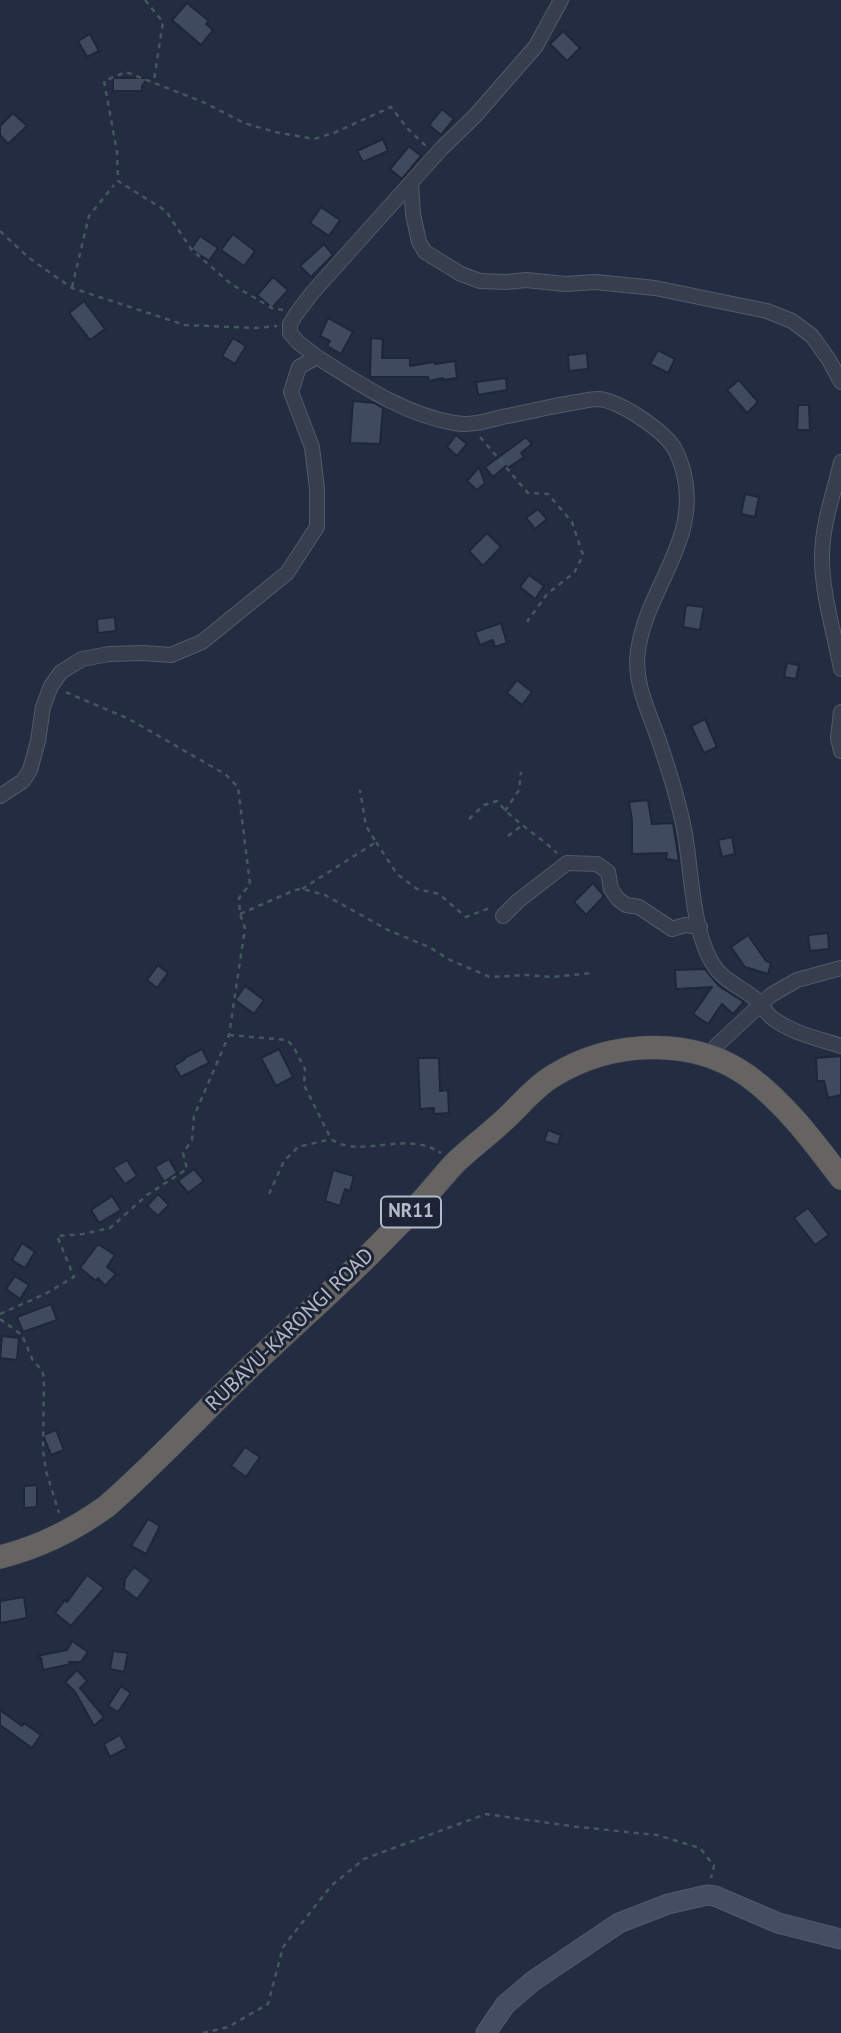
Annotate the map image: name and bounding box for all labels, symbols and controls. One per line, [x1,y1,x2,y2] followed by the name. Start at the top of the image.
[381,1196,441,1228] road number: NR11
[201,1243,379,1417] street label: RUBAVU-KARONGI ROAD

